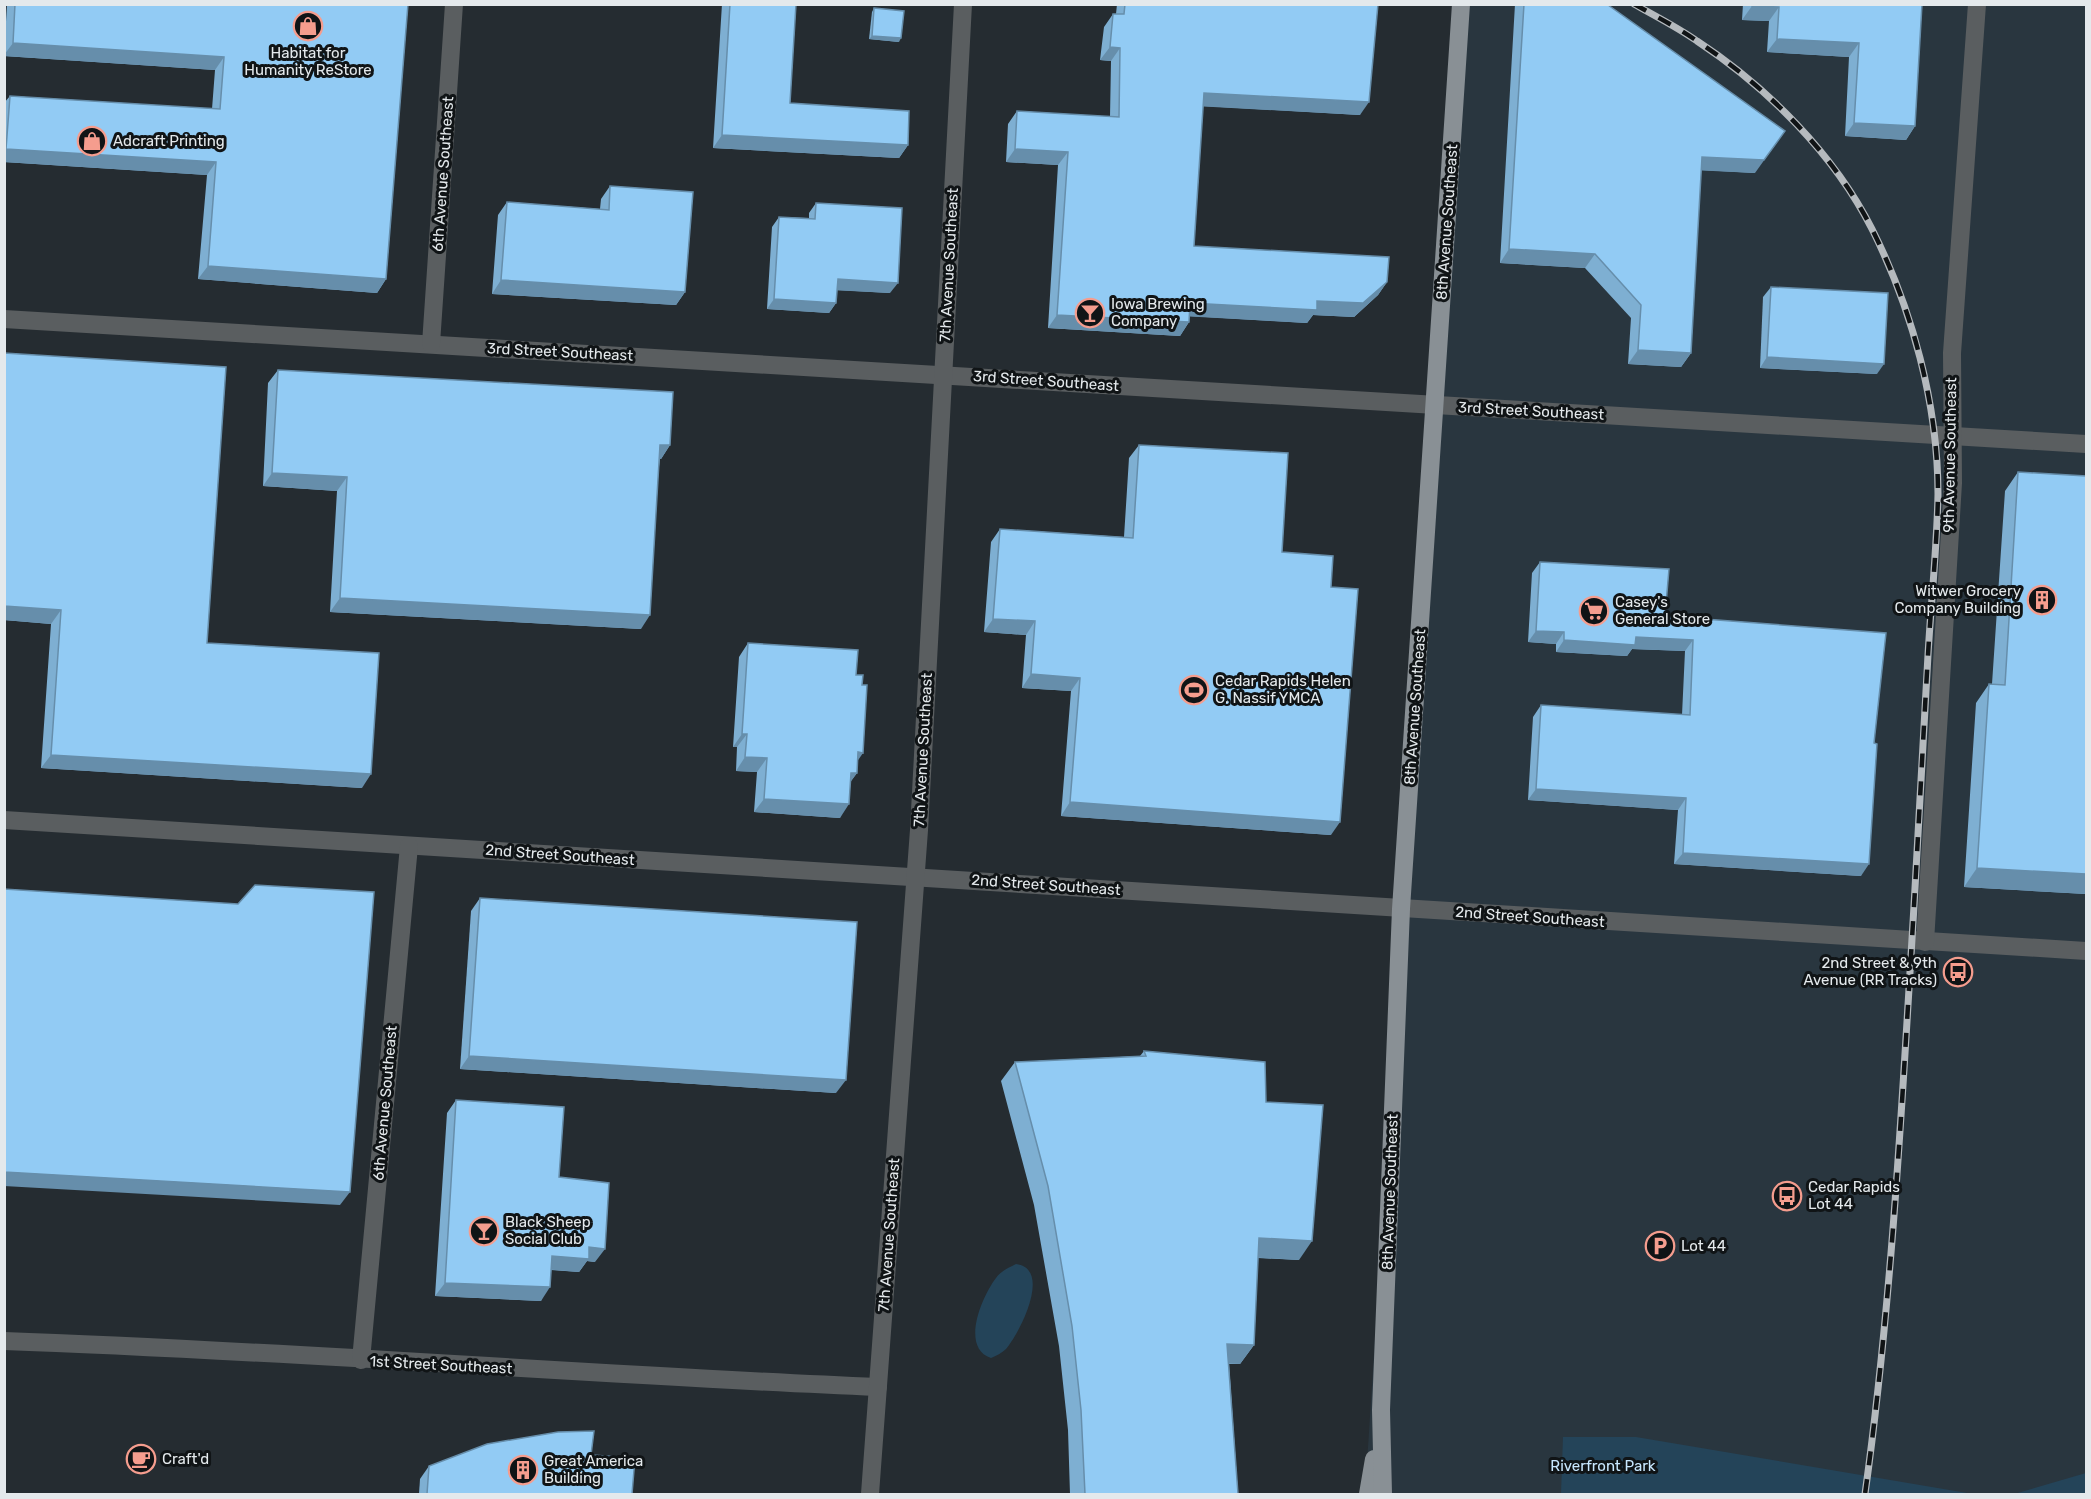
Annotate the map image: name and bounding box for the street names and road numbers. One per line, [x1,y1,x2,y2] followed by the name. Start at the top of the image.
[429,96,457,252] street label: 6th Avenue Southeast
[1433,143,1461,301] street label: 8th Avenue Southeast
[936,187,962,343] street label: 7th Avenue Southeast
[486,339,634,365] street label: 3rd Street Southeast
[972,367,1120,395] street label: 3rd Street Southeast
[1940,377,1960,533] street label: 9th Avenue Southeast
[1457,398,1605,424] street label: 3rd Street Southeast
[1401,628,1429,786] street label: 8th Avenue Southeast
[910,672,936,828] street label: 7th Avenue Southeast
[485,841,635,869] street label: 2nd Street Southeast
[971,871,1121,899] street label: 2nd Street Southeast
[1455,903,1605,931] street label: 2nd Street Southeast
[369,1025,401,1181] street label: 6th Avenue Southeast
[1378,1114,1402,1270] street label: 8th Avenue Southeast
[875,1157,903,1313] street label: 7th Avenue Southeast
[369,1352,513,1378] street label: 1st Street Southeast

